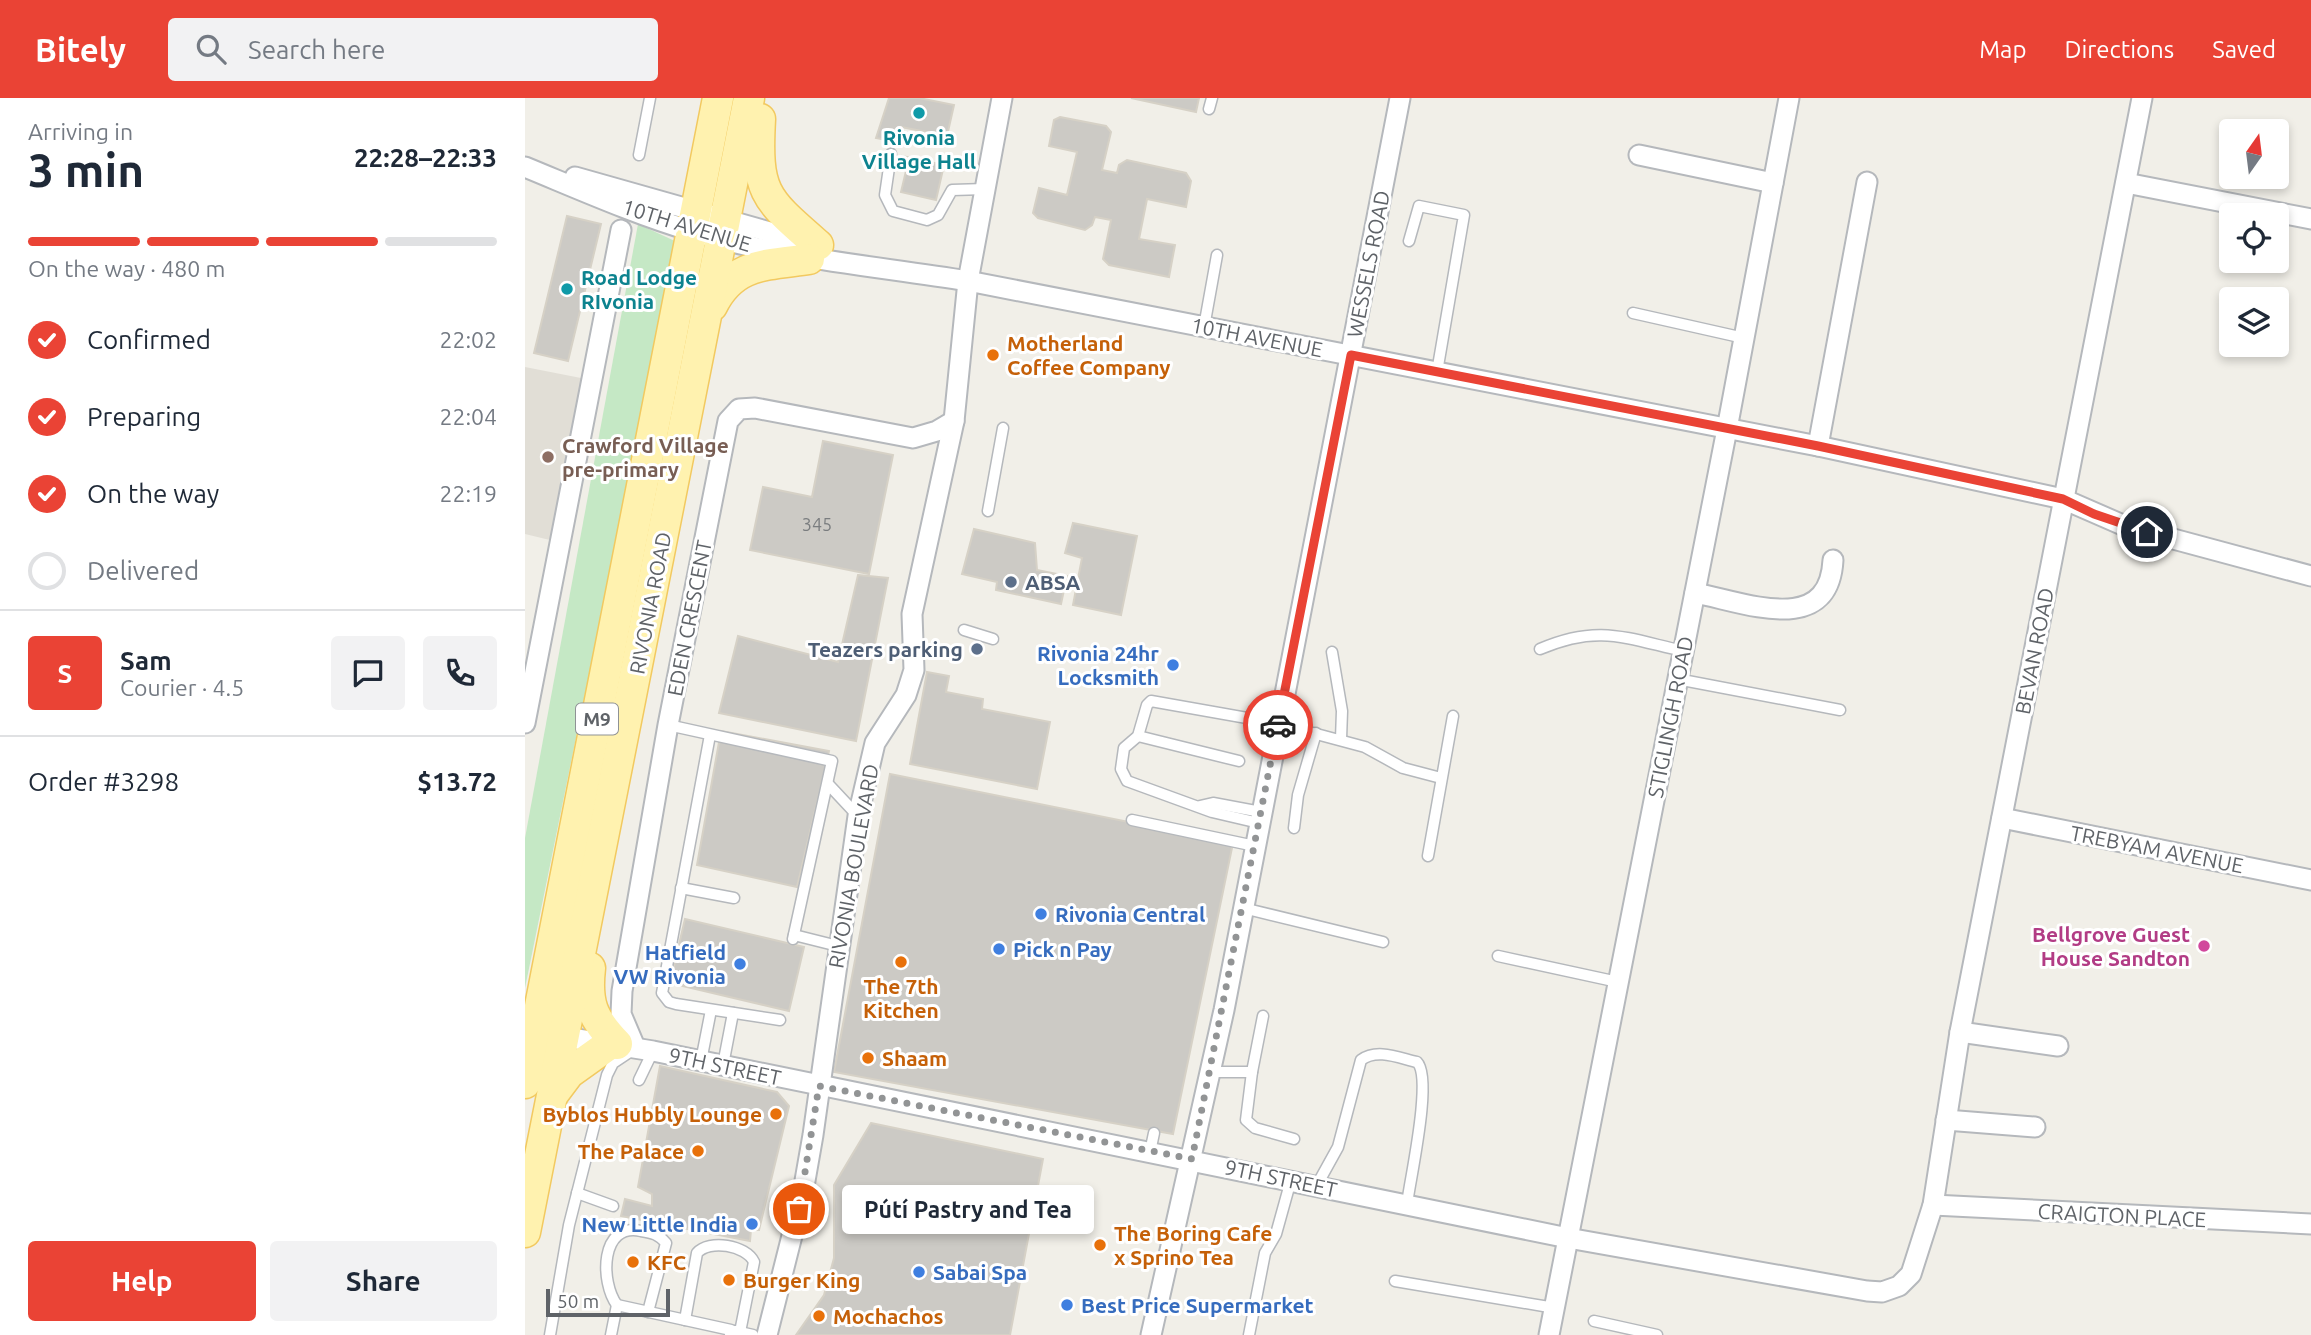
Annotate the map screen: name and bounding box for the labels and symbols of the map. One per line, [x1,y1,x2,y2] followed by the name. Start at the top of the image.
[911,105,927,121] marker: Rivonia Village Hall
[2219,119,2289,189] north arrow
[862,125,976,173] place label: Rivonia Village Hall
[1342,188,1394,340] street label: WESSELS ROAD
[620,194,754,256] street label: 10TH AVENUE
[581,265,697,313] place label: Road Lodge RIvonia
[559,281,575,297] marker: Road Lodge RIvonia
[1189,312,1325,362] street label: 10TH AVENUE
[1007,331,1170,379] place label: Motherland Coffee Company
[985,347,1001,363] marker: Motherland Coffee Company
[562,433,729,481] place label: Crawford Village pre-primary
[540,449,556,465] marker: Crawford Village pre-primary
[2117,502,2177,562] pin
[802,514,832,534] house number: 345
[624,530,676,676] street label: RIVONIA ROAD
[662,538,716,698] street label: EDEN CRESCENT
[1025,570,1081,594] place label: ABSA
[1003,574,1019,590] marker: ABSA
[2010,586,2058,716] street label: BEVAN ROAD
[1643,634,1697,800] street label: STIGLINGH ROAD
[808,637,963,661] place label: Teazers parking
[969,641,985,657] marker: Teazers parking
[1037,641,1159,689] place label: Rivonia 24hr Locksmith
[1165,657,1181,673] marker: Rivonia 24hr Locksmith
[1243,690,1313,760] courier
[576,704,618,734] road number: M9
[823,762,883,970] street label: RIVONIA BOULEVARD
[2068,820,2246,878] street label: TREBYAM AVENUE
[1055,902,1205,926] place label: Rivonia Central
[1033,906,1049,922] marker: Rivonia Central
[2032,922,2190,970] place label: Bellgrove Guest House Sandton
[1013,937,1112,961] place label: Pick n Pay
[2196,938,2212,954] marker: Bellgrove Guest House Sandton
[613,940,726,988] place label: Hatfield VW Rivonia
[991,941,1007,957] marker: Pick n Pay
[893,954,909,970] marker: The 7th Kitchen
[732,956,748,972] marker: Hatfield VW Rivonia
[863,974,939,1022] place label: The 7th Kitchen
[667,1042,784,1090] street label: 9TH STREET
[882,1046,947,1070] place label: Shaam
[860,1050,876,1066] marker: Shaam
[542,1102,762,1126] place label: Byblos Hubbly Lounge
[768,1106,784,1122] marker: Byblos Hubbly Lounge
[578,1139,684,1163] place label: The Palace
[690,1143,706,1159] marker: The Palace
[1223,1154,1340,1202] street label: 9TH STREET
[769,1179,829,1239] pin
[841,1184,1093,1234] callout: Pútí Pastry and Tea
[2037,1199,2207,1231] street label: CRAIGTON PLACE
[581,1212,738,1236] place label: New Little India
[744,1216,760,1232] marker: New Little India
[1114,1221,1272,1269] place label: The Boring Cafe x Sprino Tea
[1092,1237,1108,1253] marker: The Boring Cafe x Sprino Tea
[647,1250,686,1274] place label: KFC
[625,1254,641,1270] marker: KFC
[933,1260,1027,1284] place label: Sabai Spa
[911,1264,927,1280] marker: Sabai Spa
[743,1268,860,1292] place label: Burger King
[721,1272,737,1288] marker: Burger King
[546,1286,670,1318] scale bar
[1081,1293,1314,1317] place label: Best Price Supermarket
[1059,1297,1075,1313] marker: Best Price Supermarket
[833,1304,944,1328] place label: Mochachos
[811,1308,827,1324] marker: Mochachos

